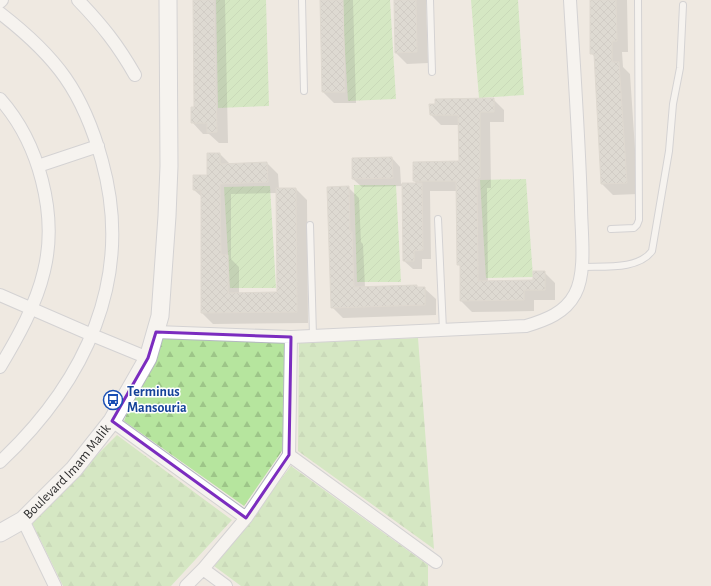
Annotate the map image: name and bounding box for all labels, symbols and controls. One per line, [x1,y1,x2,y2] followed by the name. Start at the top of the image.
[127,385,187,415] place label: Terminus Mansouria
[102,389,124,411] bus stop icon: Terminus Mansouria
[21,421,114,522] street label: Boulevard Imam Malik

